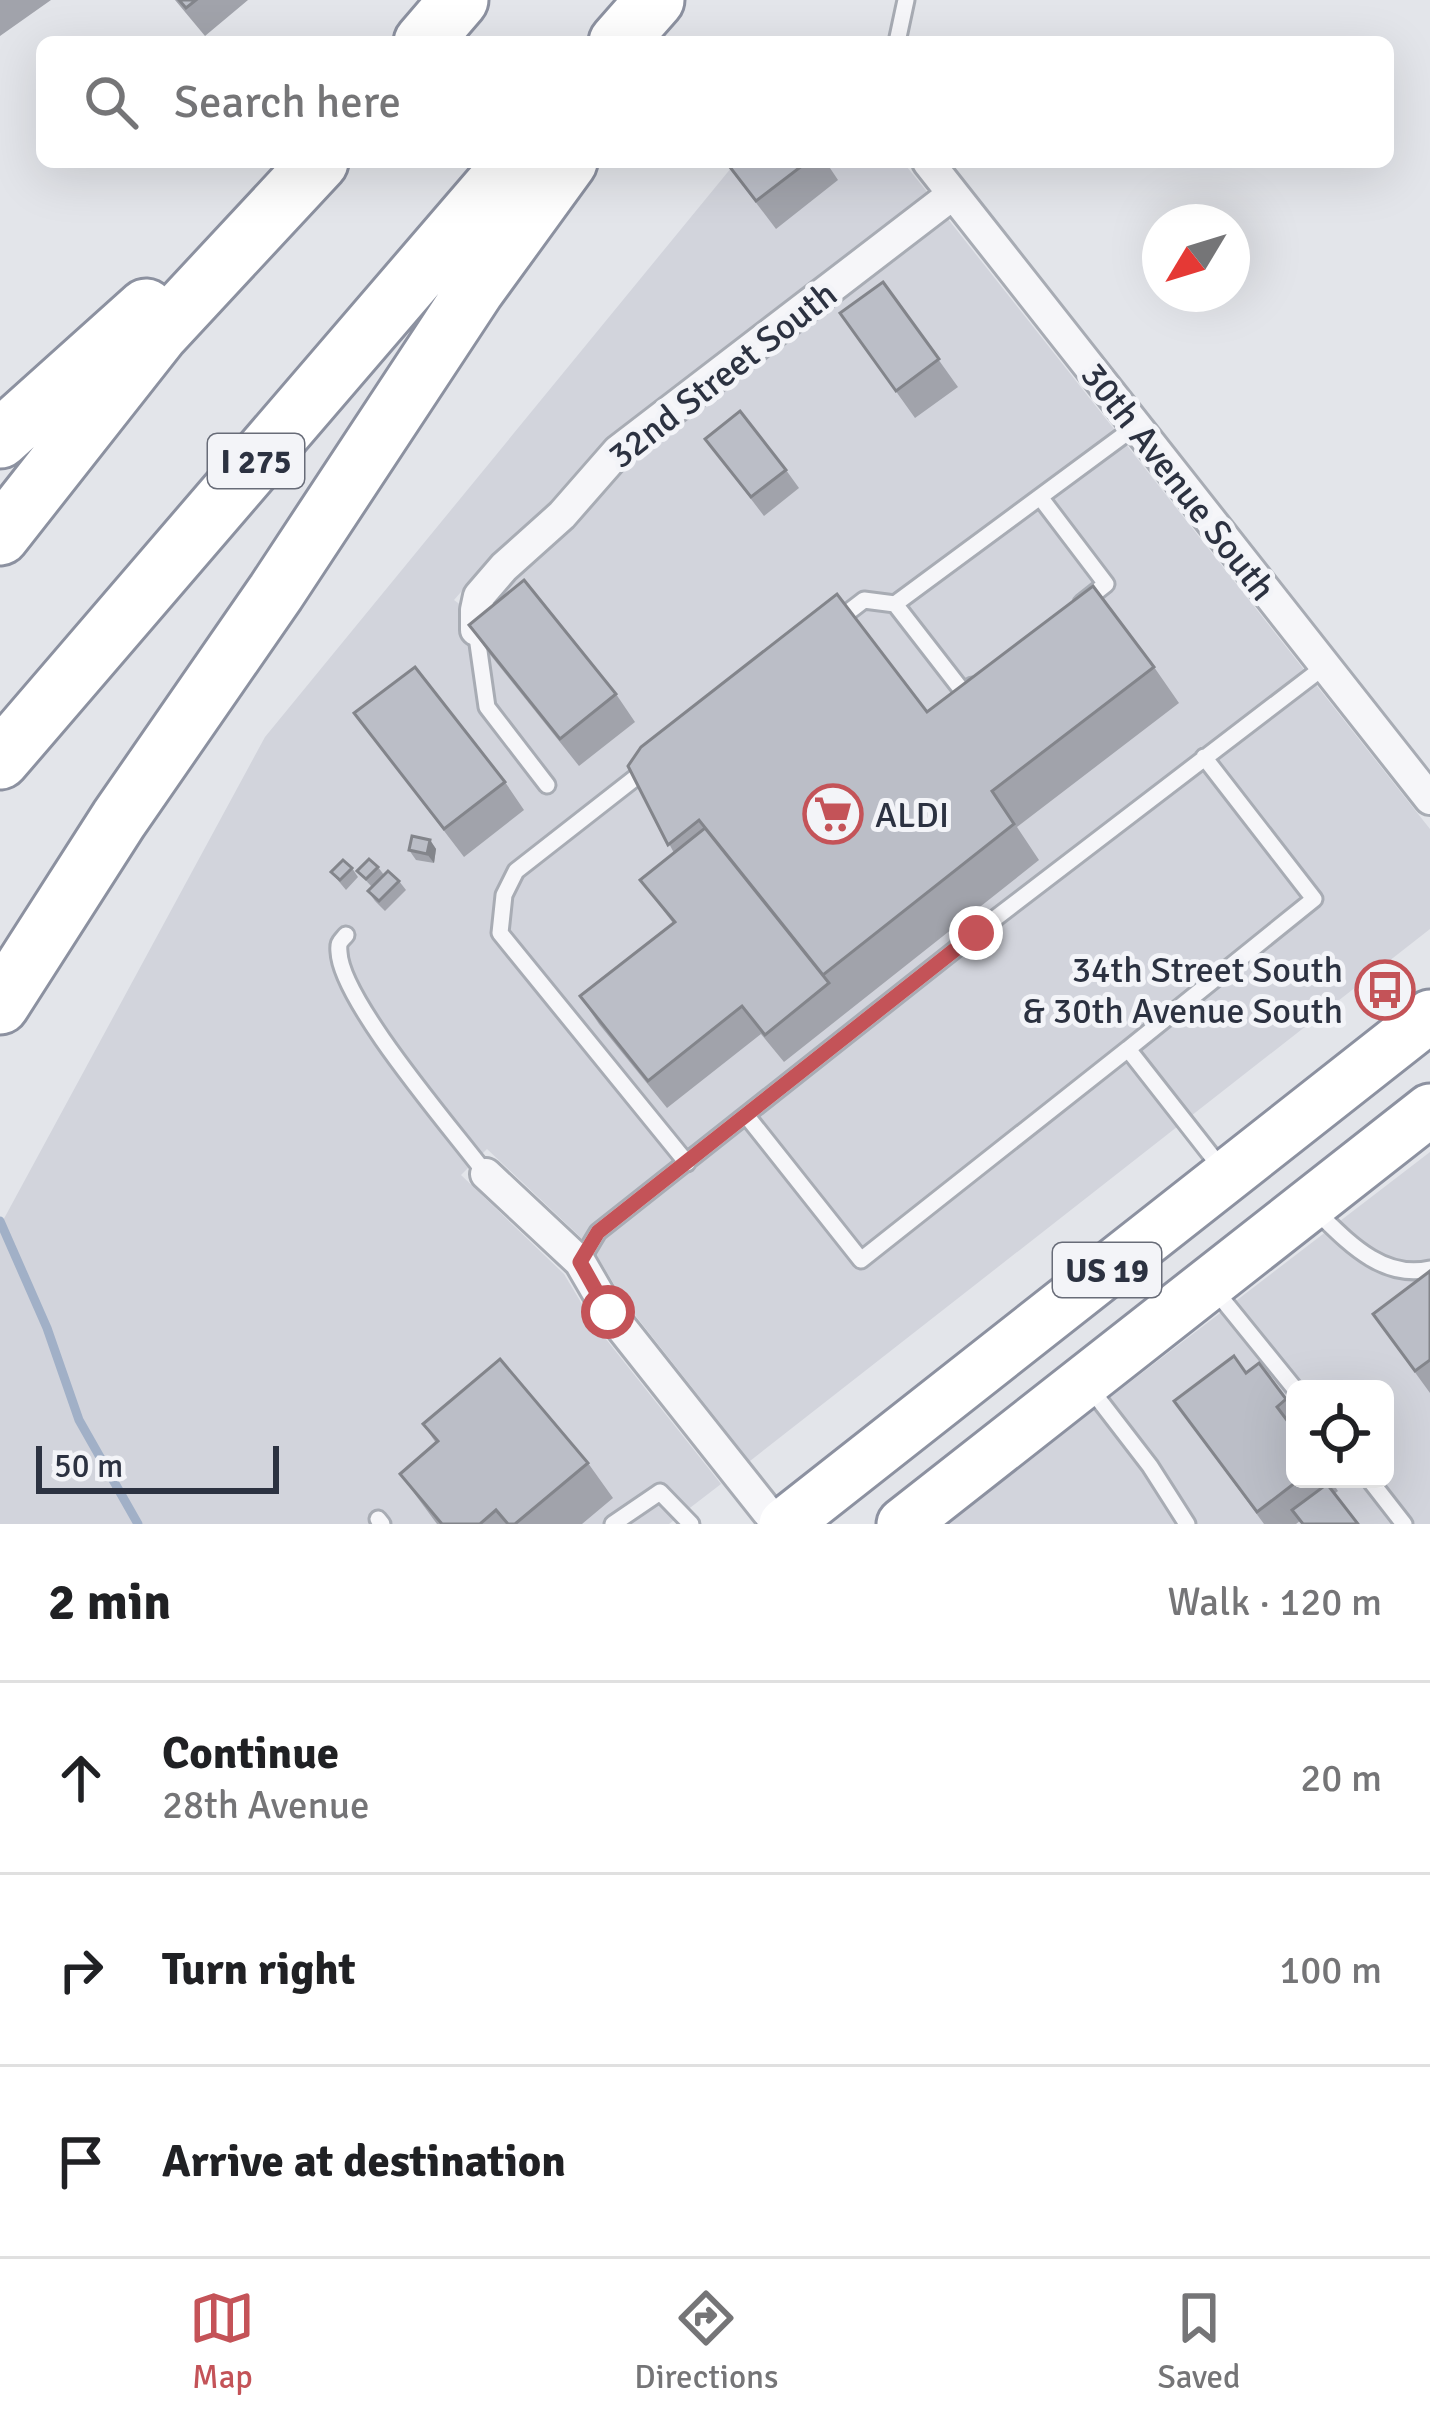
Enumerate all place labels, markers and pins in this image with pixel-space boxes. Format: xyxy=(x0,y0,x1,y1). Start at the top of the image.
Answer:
supermarket icon: ALDI xyxy=(802,783,864,845)
place label: ALDI xyxy=(875,793,949,838)
place label: 34th Street South & 30th Avenue South xyxy=(1023,948,1343,1034)
bus stop icon: 34th Street South & 30th Avenue South xyxy=(1354,959,1416,1021)

